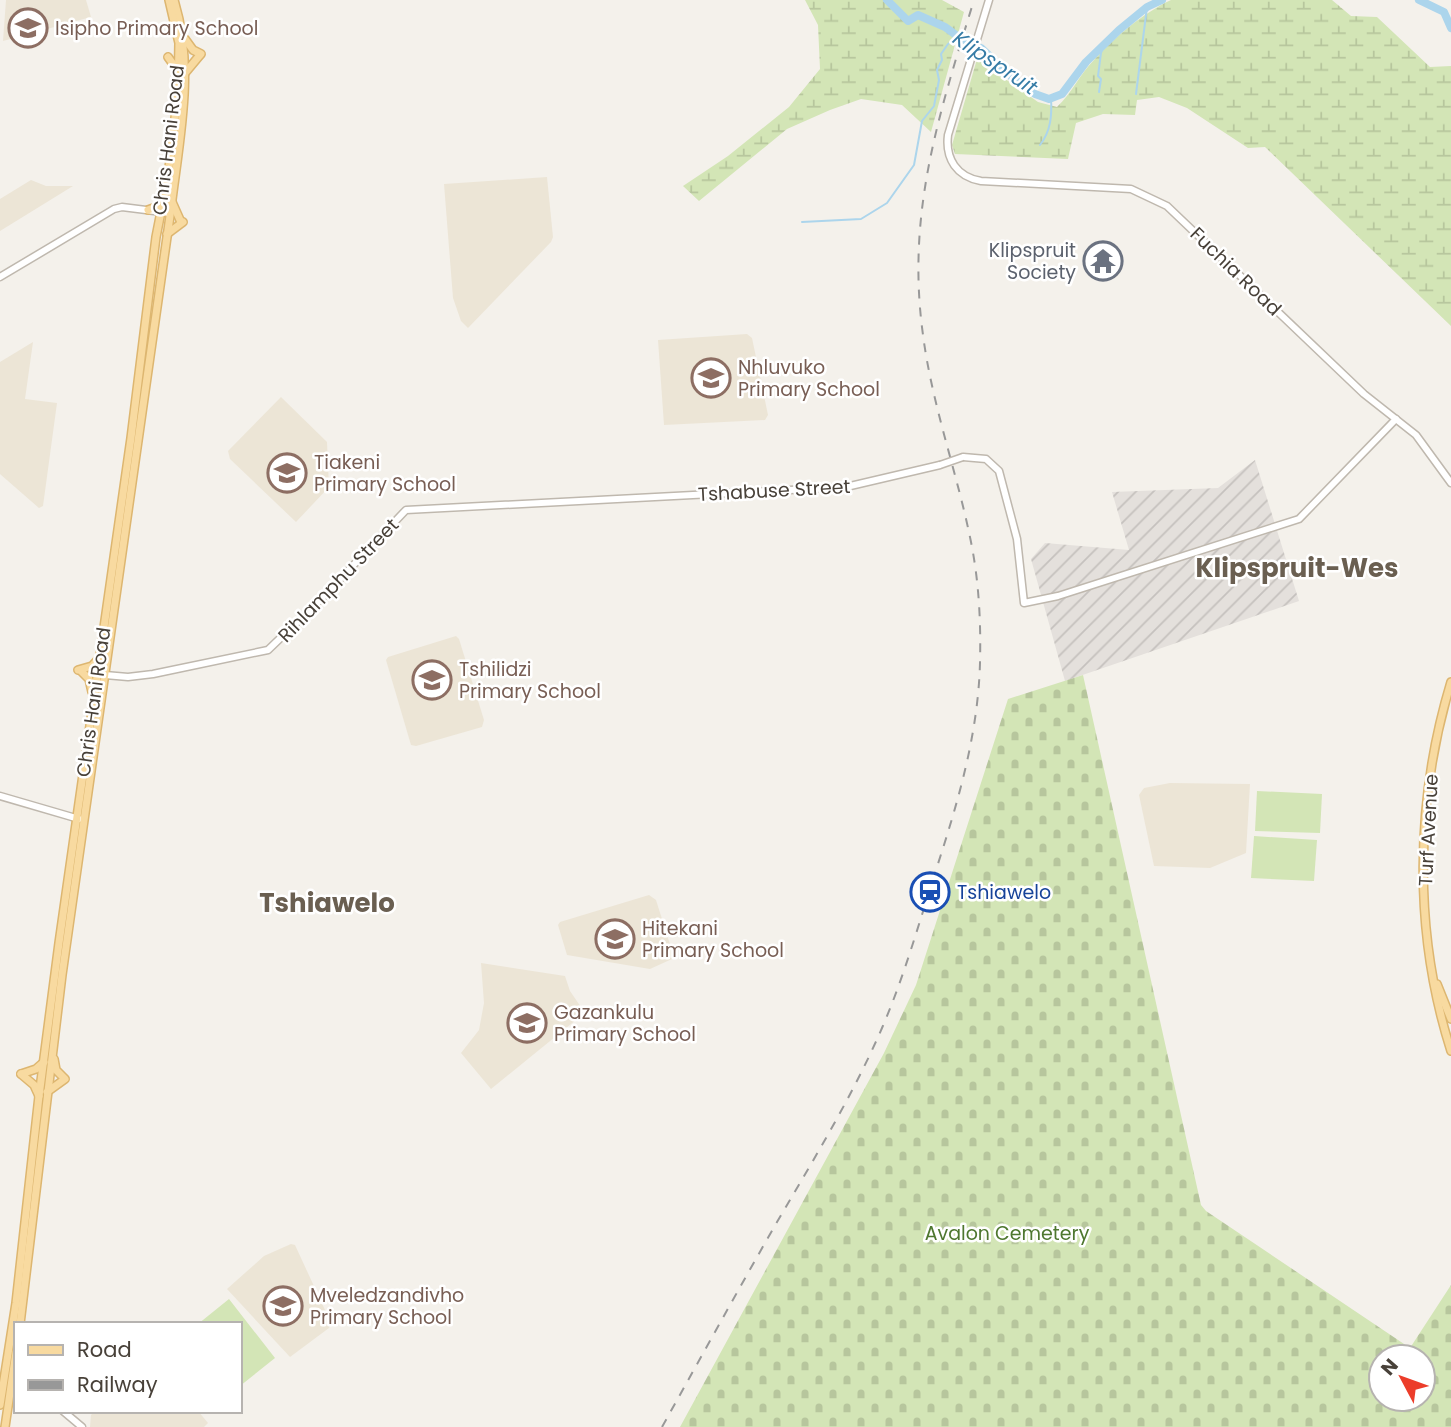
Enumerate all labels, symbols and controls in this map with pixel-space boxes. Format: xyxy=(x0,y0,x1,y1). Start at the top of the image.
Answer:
school or university icon: Isipho Primary School xyxy=(7,7,49,49)
place label: Isipho Primary School xyxy=(55,15,258,42)
water label: Klipspruit xyxy=(947,24,1044,102)
street label: Chris Hani Road xyxy=(146,64,191,217)
street label: Fuchia Road xyxy=(1184,221,1287,322)
place label: Klipspruit Society xyxy=(989,237,1076,286)
temple icon: Klipspruit Society xyxy=(1082,240,1124,282)
place label: Nhluvuko Primary School xyxy=(738,354,880,403)
school or university icon: Nhluvuko Primary School xyxy=(690,357,732,399)
place label: Tiakeni Primary School xyxy=(314,449,456,498)
school or university icon: Tiakeni Primary School xyxy=(266,452,308,494)
street label: Tshabuse Street xyxy=(697,473,851,508)
street label: Rihlamphu Street xyxy=(272,512,405,648)
district label: Klipspruit-Wes xyxy=(1195,550,1399,586)
street label: Chris Hani Road xyxy=(70,625,117,779)
place label: Tshilidzi Primary School xyxy=(459,656,601,705)
school or university icon: Tshilidzi Primary School xyxy=(411,659,453,701)
street label: Turf Avenue xyxy=(1412,773,1445,887)
station icon: Tshiawelo xyxy=(909,871,951,913)
place label: Tshiawelo xyxy=(957,879,1051,906)
district label: Tshiawelo xyxy=(259,885,395,921)
place label: Hitekani Primary School xyxy=(642,915,784,964)
school or university icon: Hitekani Primary School xyxy=(594,918,636,960)
place label: Gazankulu Primary School xyxy=(554,999,696,1048)
school or university icon: Gazankulu Primary School xyxy=(506,1002,548,1044)
park label: Avalon Cemetery xyxy=(925,1220,1090,1247)
place label: Mveledzandivho Primary School xyxy=(310,1282,464,1331)
school or university icon: Mveledzandivho Primary School xyxy=(262,1285,304,1327)
legend xyxy=(14,1322,242,1413)
text: Road xyxy=(77,1335,132,1364)
north arrow xyxy=(1367,1343,1437,1413)
text: N xyxy=(1375,1353,1404,1381)
text: Railway xyxy=(77,1370,158,1399)

